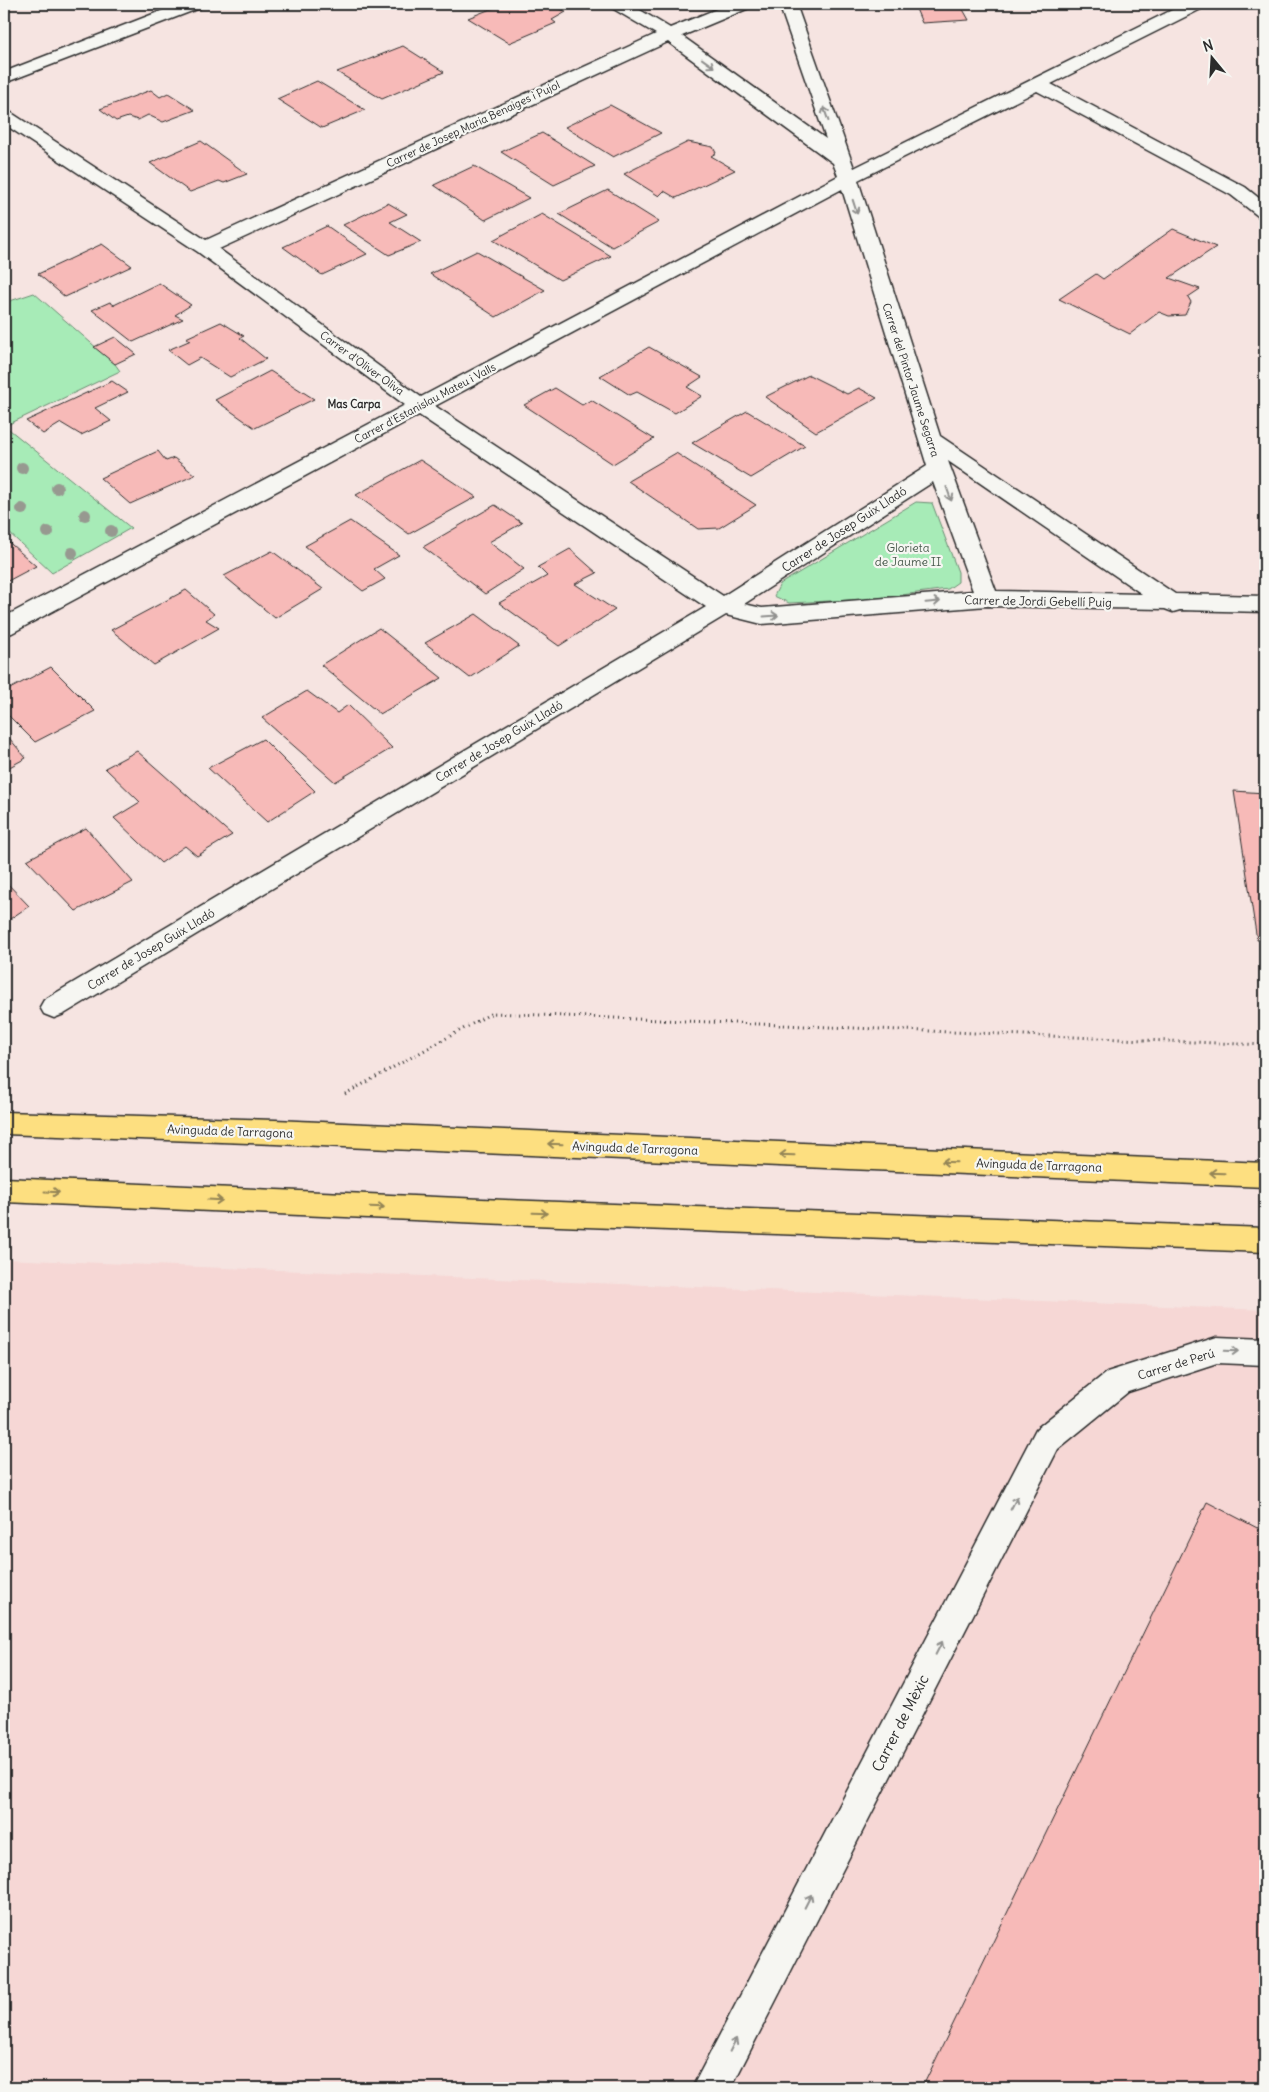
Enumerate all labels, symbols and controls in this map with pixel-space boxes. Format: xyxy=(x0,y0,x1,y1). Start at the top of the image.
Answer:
north arrow xyxy=(1186,32,1236,82)
text: N xyxy=(1201,36,1215,56)
one-way arrow xyxy=(701,58,715,68)
street label: Carrer de Josep Maria Benaiges i Pujol xyxy=(384,78,562,170)
one-way arrow xyxy=(821,106,830,122)
one-way arrow xyxy=(851,198,861,214)
street label: Carrer del Pintor Jaume Segarra xyxy=(879,301,943,459)
street label: Carrer d'Oliver Oliva xyxy=(317,328,407,398)
street label: Carrer d'Estanislau Mateu i Valls xyxy=(352,360,498,446)
district label: Mas Carpa xyxy=(327,397,381,412)
street label: Carrer de Josep Guix Lladó xyxy=(779,483,910,575)
one-way arrow xyxy=(945,486,954,502)
park label: Glorieta de Jaume II xyxy=(875,540,941,569)
street label: Carrer de Jordi Gebellí Puig xyxy=(964,592,1112,610)
one-way arrow xyxy=(925,598,941,607)
one-way arrow xyxy=(763,611,779,620)
street label: Carrer de Josep Guix Lladó xyxy=(433,697,566,785)
street label: Carrer de Josep Guix Lladó xyxy=(85,905,218,993)
street label: Avinguda de Tarragona xyxy=(167,1121,293,1141)
street label: Avinguda de Tarragona xyxy=(572,1138,698,1158)
one-way arrow xyxy=(547,1140,563,1149)
one-way arrow xyxy=(779,1150,795,1159)
street label: Avinguda de Tarragona xyxy=(976,1155,1102,1175)
one-way arrow xyxy=(942,1157,958,1166)
one-way arrow xyxy=(1209,1168,1225,1178)
one-way arrow xyxy=(44,1188,60,1197)
one-way arrow xyxy=(207,1195,223,1204)
one-way arrow xyxy=(369,1202,385,1211)
one-way arrow xyxy=(531,1208,547,1218)
street label: Carrer de Perú xyxy=(1136,1345,1216,1383)
one-way arrow xyxy=(1223,1346,1239,1355)
one-way arrow xyxy=(1009,1496,1019,1511)
one-way arrow xyxy=(934,1640,944,1655)
street label: Carrer de Mèxic xyxy=(867,1671,933,1775)
one-way arrow xyxy=(803,1893,813,1908)
one-way arrow xyxy=(729,2038,738,2053)

